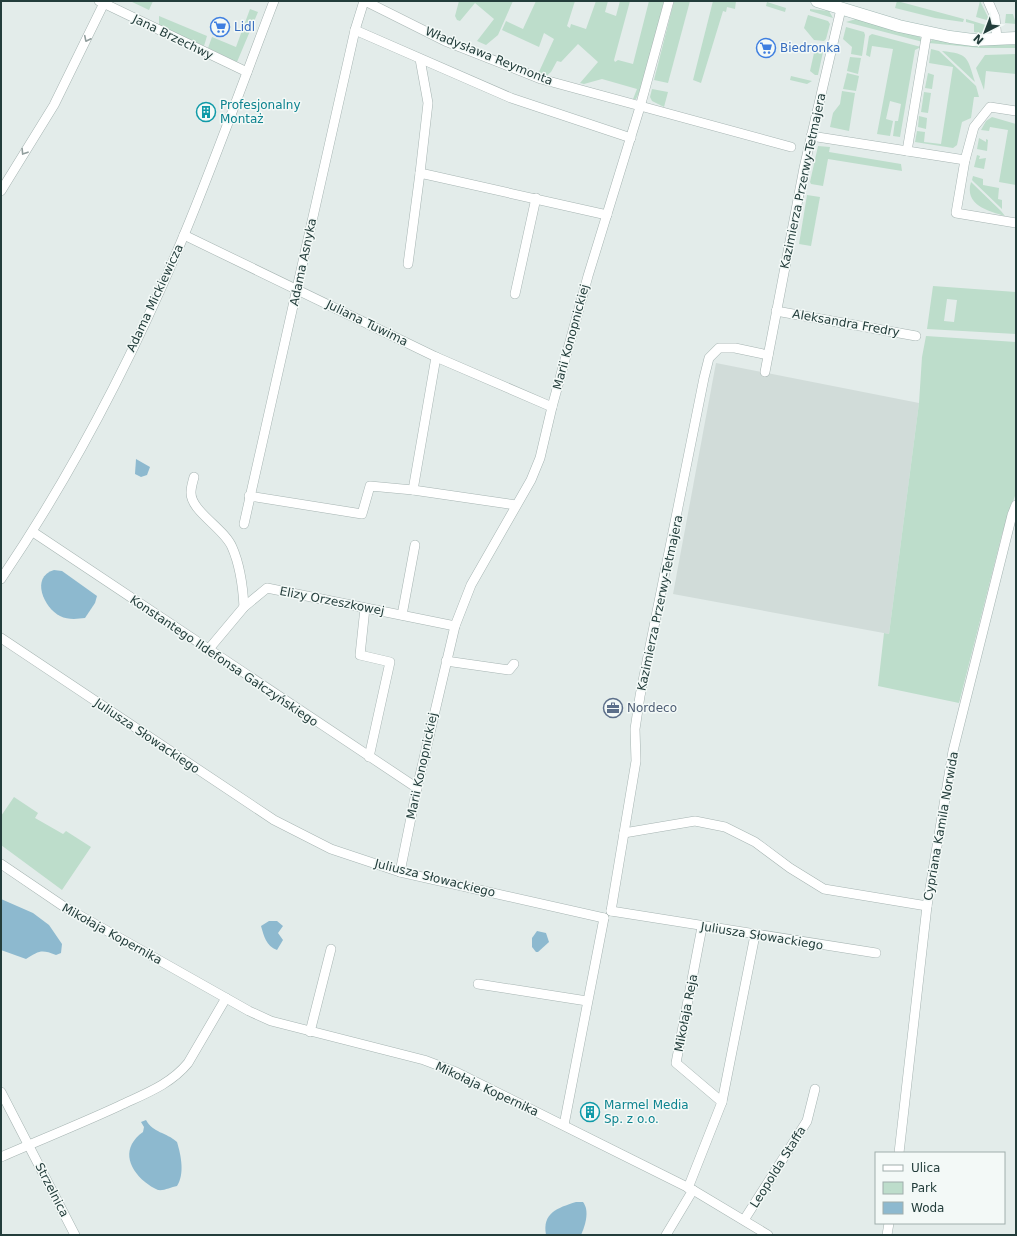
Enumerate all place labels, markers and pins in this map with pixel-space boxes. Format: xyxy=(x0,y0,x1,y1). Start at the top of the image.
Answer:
supermarket icon: Lidl xyxy=(209,16,231,38)
place label: Lidl xyxy=(234,20,255,34)
supermarket icon: Biedronka xyxy=(755,37,777,59)
place label: Biedronka xyxy=(780,41,840,55)
place label: Profesjonalny Montaż xyxy=(220,98,301,126)
building icon: Profesjonalny Montaż xyxy=(195,101,217,123)
office icon: Nordeco xyxy=(602,697,624,719)
place label: Nordeco xyxy=(627,701,677,715)
place label: Marmel Media Sp. z o.o. xyxy=(604,1098,689,1126)
building icon: Marmel Media Sp. z o.o. xyxy=(579,1101,601,1123)

